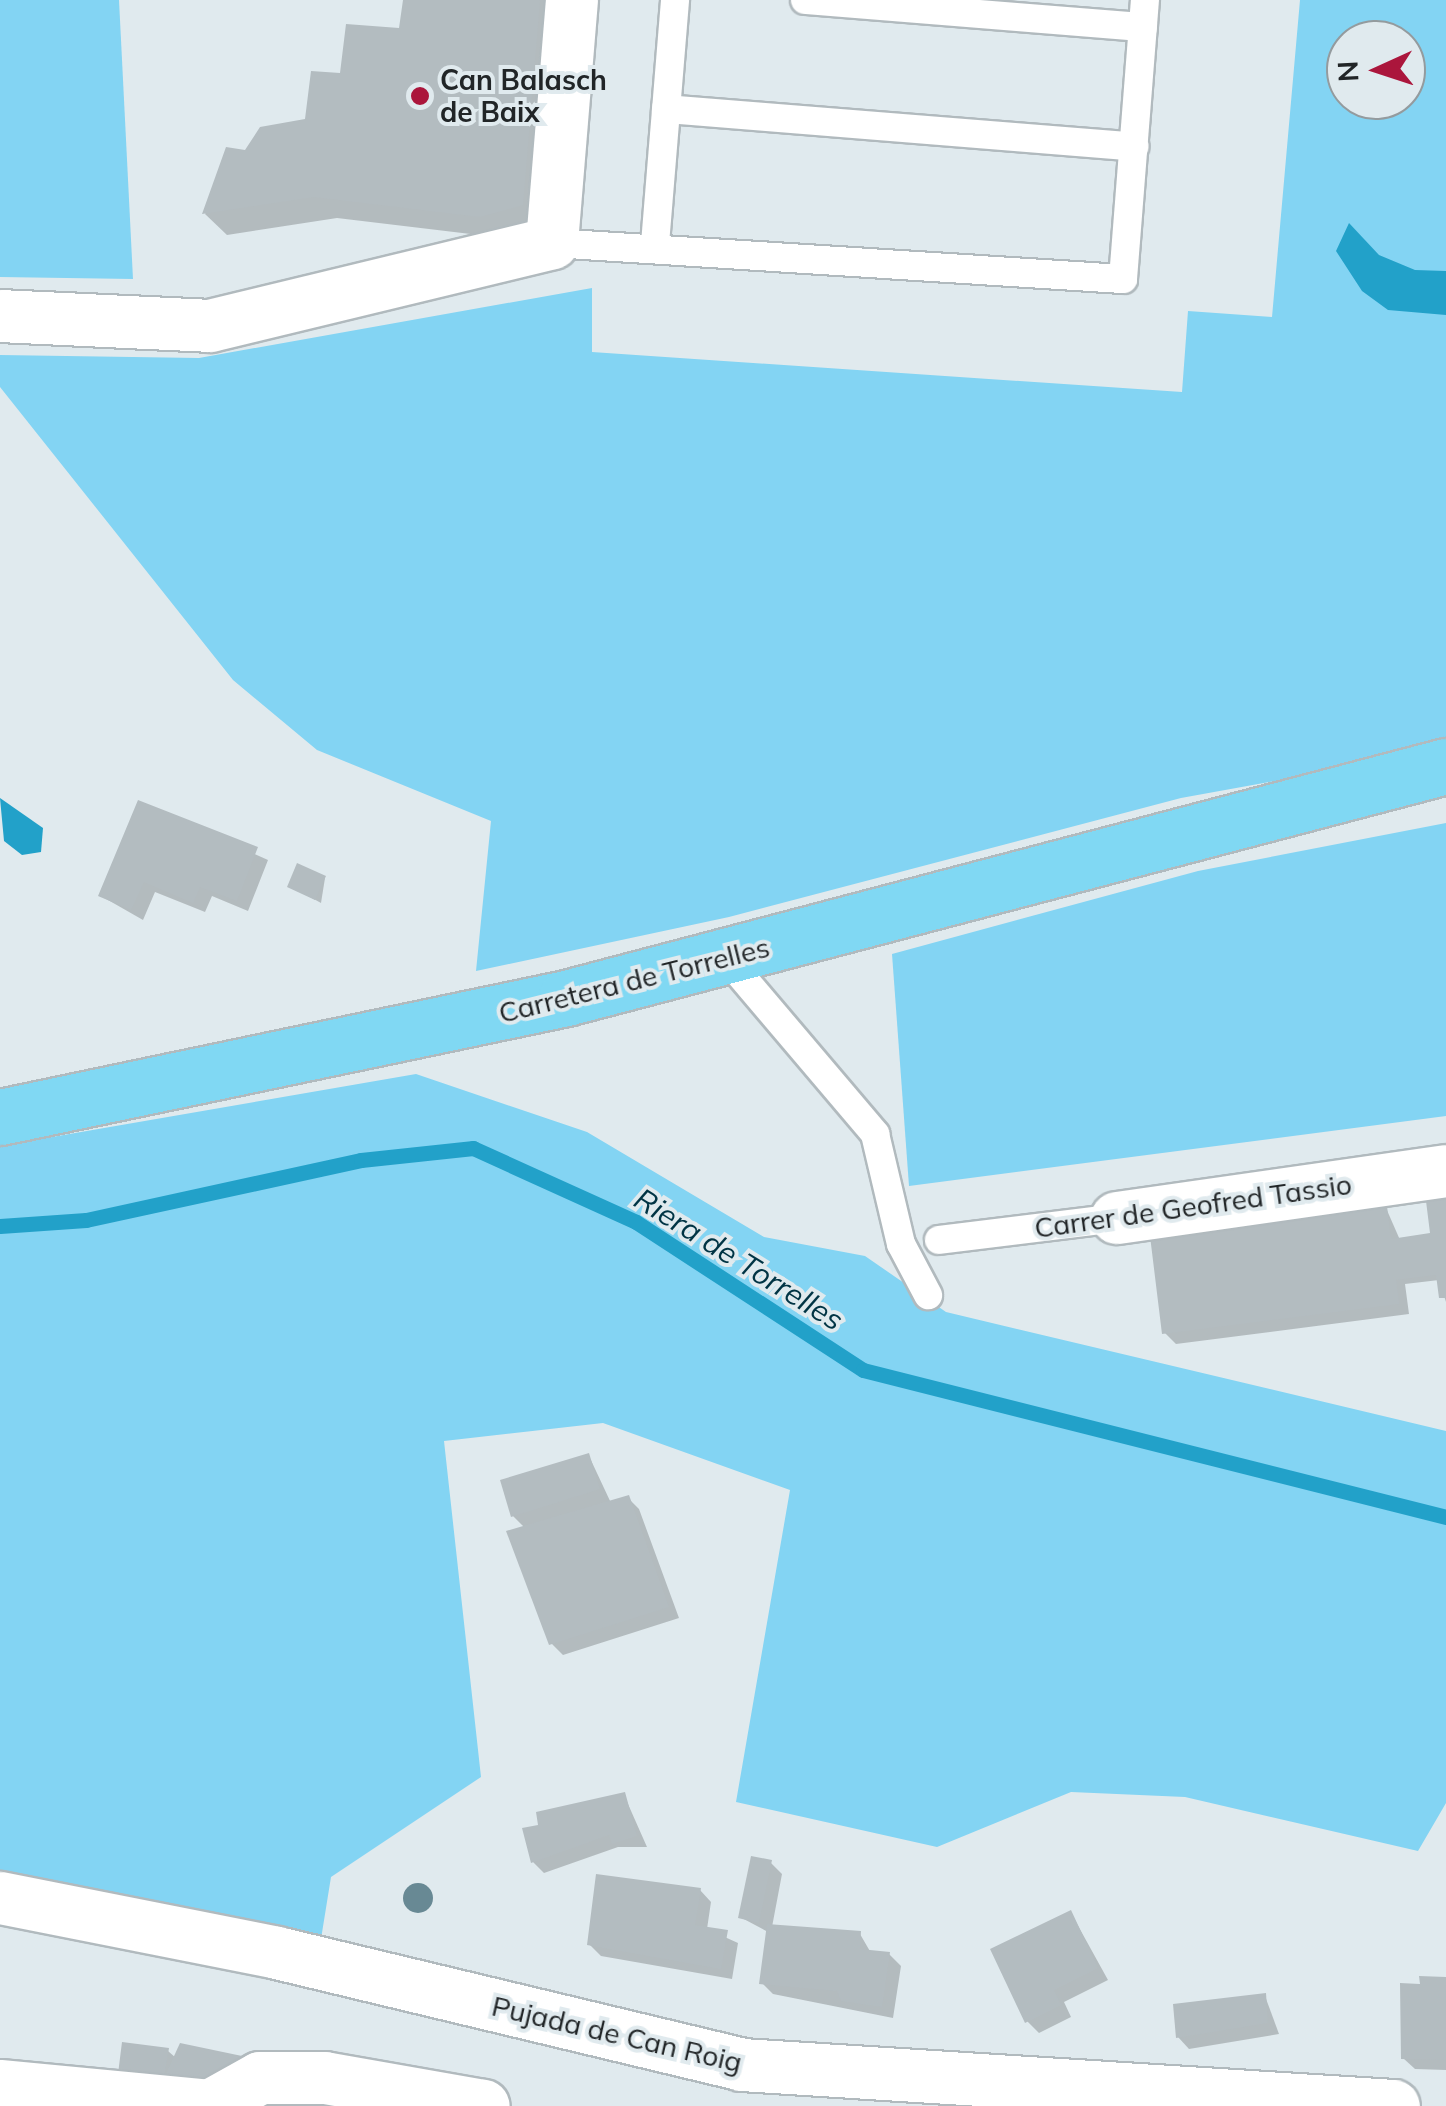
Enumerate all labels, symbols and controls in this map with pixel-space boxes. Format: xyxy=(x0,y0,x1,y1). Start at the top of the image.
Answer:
north arrow xyxy=(1326,20,1426,120)
text: N xyxy=(1330,60,1366,83)
place label: Can Balasch de Baix xyxy=(440,63,607,129)
marker: Can Balasch de Baix xyxy=(409,85,431,107)
street label: Carretera de Torrelles xyxy=(495,930,773,1030)
street label: Carrer de Geofred Tassio xyxy=(1032,1167,1354,1245)
water label: Riera de Torrelles xyxy=(628,1180,850,1338)
street label: Pujada de Can Roig xyxy=(489,1989,745,2079)

